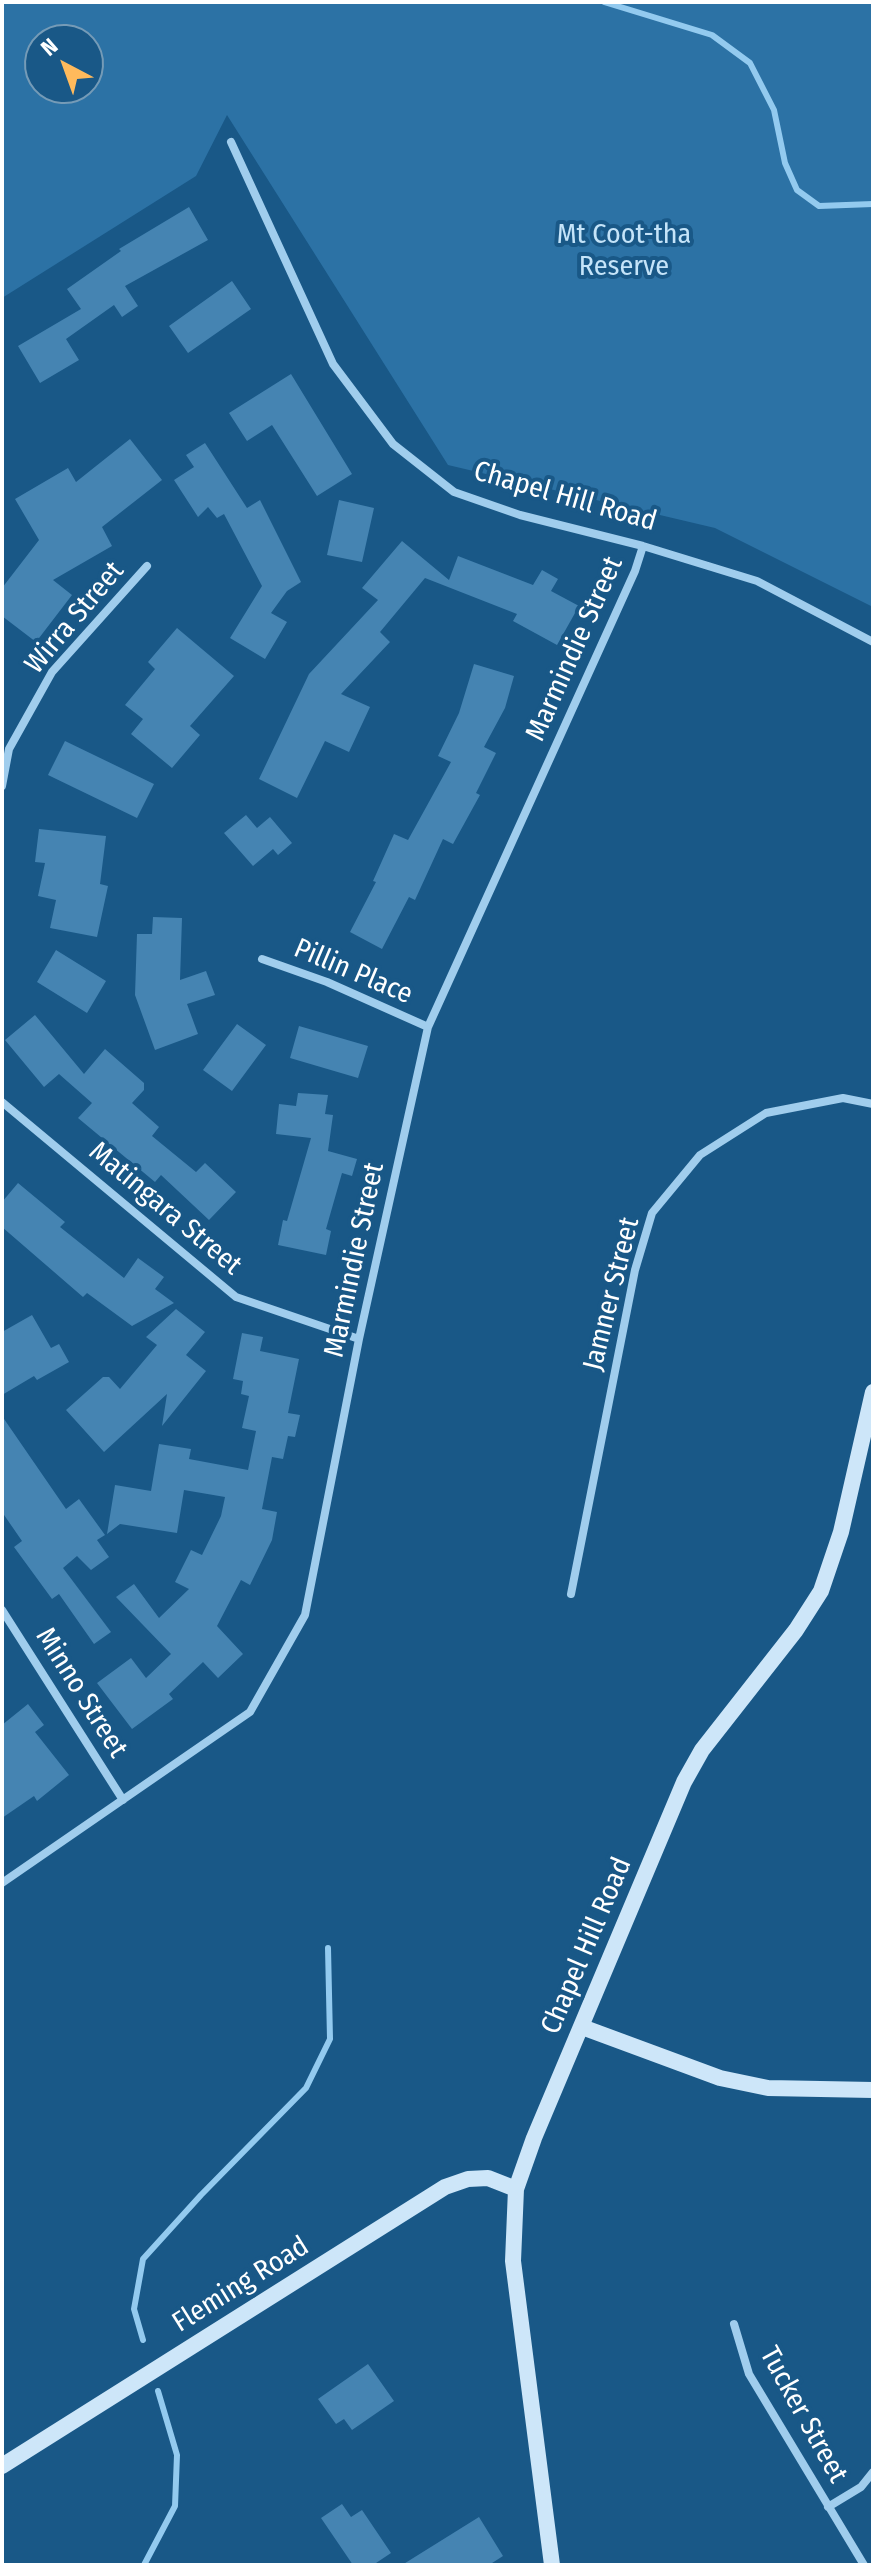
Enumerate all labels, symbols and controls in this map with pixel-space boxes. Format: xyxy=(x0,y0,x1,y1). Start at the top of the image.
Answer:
north arrow xyxy=(24,24,104,104)
text: N xyxy=(35,33,63,62)
park label: Mt Coot-tha Reserve xyxy=(557,218,691,284)
street label: Chapel Hill Road xyxy=(470,455,660,539)
street label: Marmindie Street xyxy=(519,552,631,746)
street label: Wirra Street xyxy=(18,555,132,681)
street label: Pillin Place xyxy=(289,932,417,1012)
street label: Matingara Street xyxy=(82,1135,248,1283)
street label: Marmindie Street xyxy=(318,1160,392,1360)
street label: Jamner Street xyxy=(577,1214,647,1374)
street label: Minno Street xyxy=(28,1622,134,1764)
street label: Chapel Hill Road xyxy=(535,1853,639,2039)
street label: Fleming Road xyxy=(167,2230,315,2340)
street label: Tucker Street xyxy=(752,2341,854,2489)

